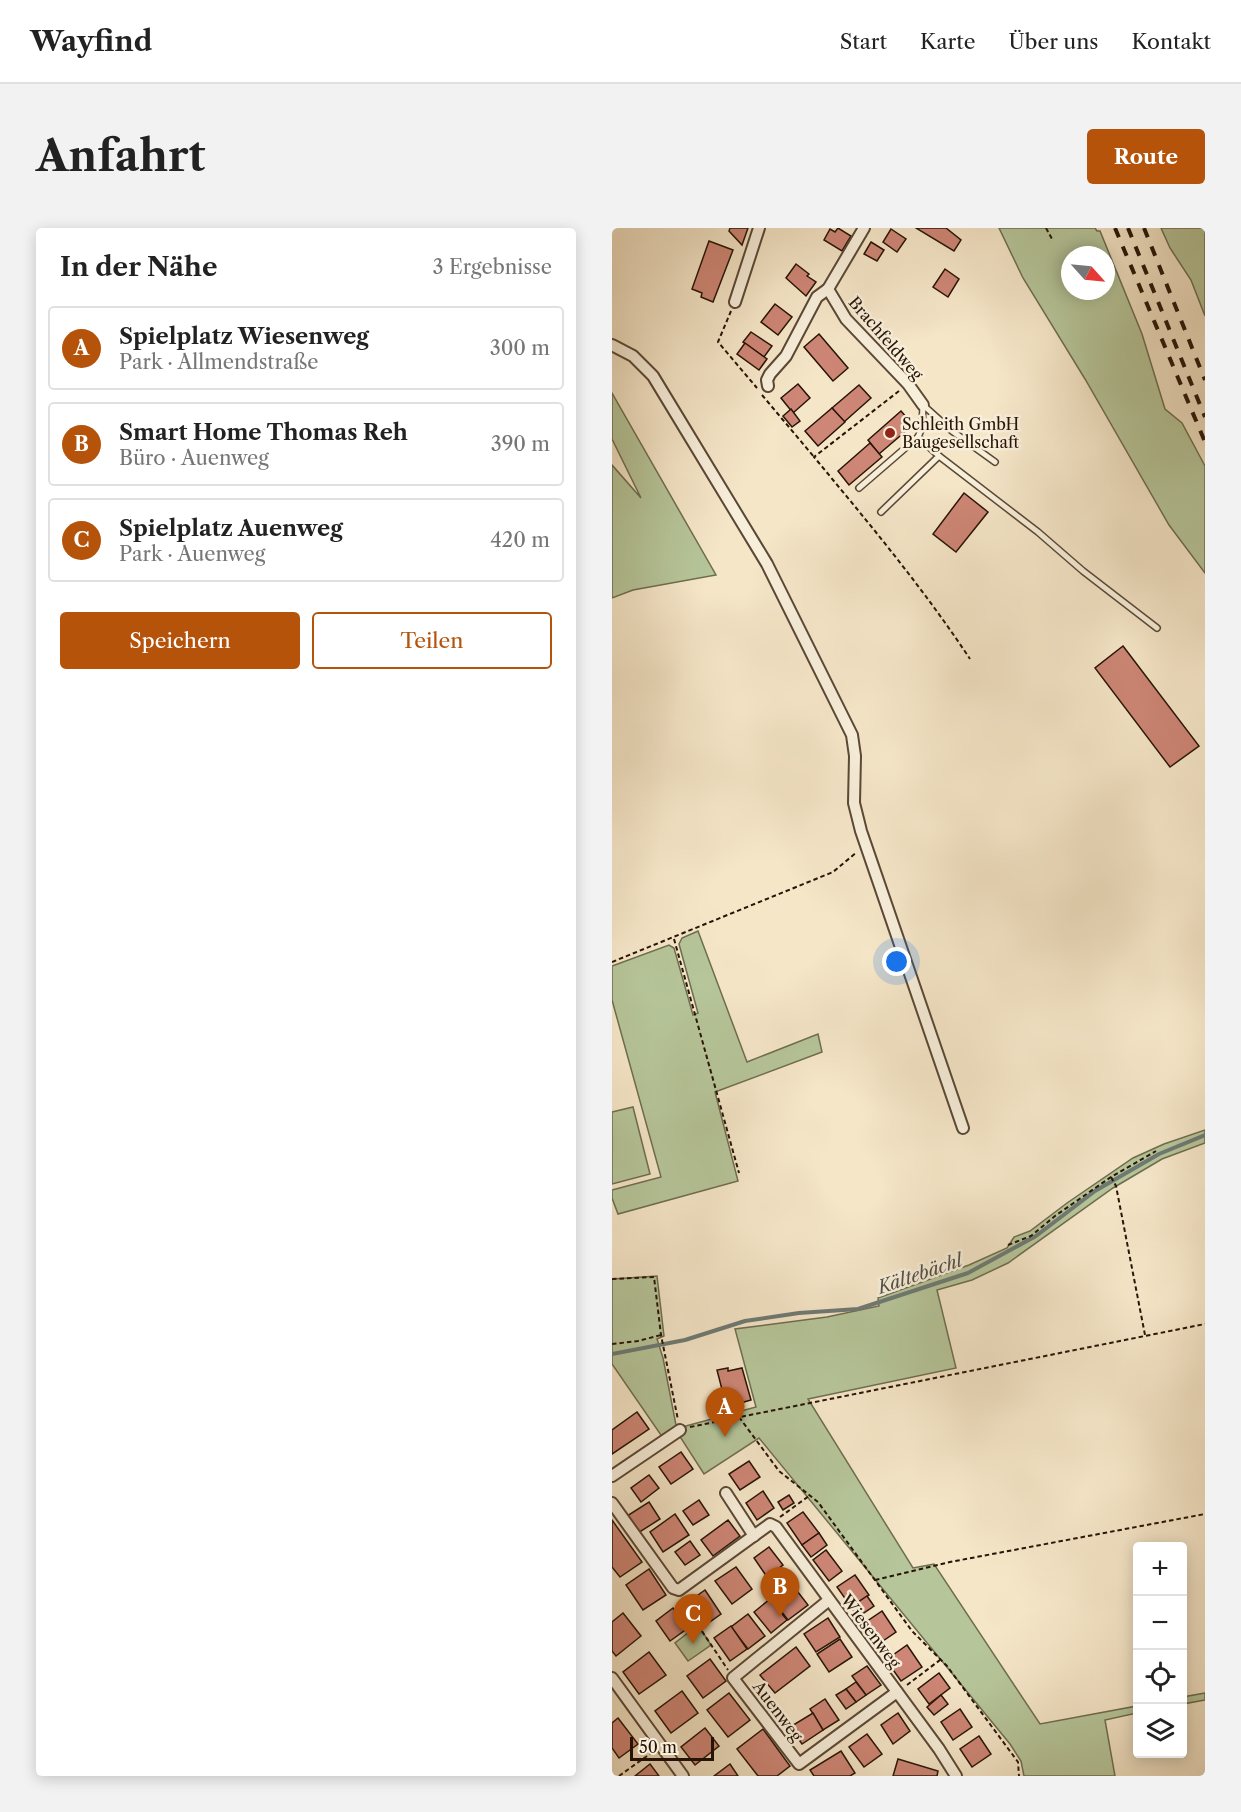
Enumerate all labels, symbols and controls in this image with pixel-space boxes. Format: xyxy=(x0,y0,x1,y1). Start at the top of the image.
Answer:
text: Wayfind xyxy=(30,24,152,58)
text: Start xyxy=(840,29,887,54)
text: Karte xyxy=(920,29,976,54)
text: Über uns xyxy=(1009,29,1098,54)
text: Kontakt xyxy=(1131,29,1211,54)
button: Route xyxy=(1087,129,1205,184)
text: Anfahrt xyxy=(36,130,205,182)
north arrow xyxy=(1061,246,1115,300)
text: In der Nähe xyxy=(60,251,217,283)
text: 3 Ergebnisse xyxy=(433,255,552,279)
street label: Brachfeldweg xyxy=(844,292,928,384)
text: Spielplatz Wiesenweg xyxy=(119,323,369,350)
text: A xyxy=(74,336,89,360)
text: 300 m xyxy=(490,336,550,360)
text: Park · Allmendstraße xyxy=(119,350,318,374)
place label: Schleith GmbH Baugesellschaft xyxy=(902,414,1019,452)
text: Smart Home Thomas Reh xyxy=(119,419,408,446)
marker: Schleith GmbH Baugesellschaft xyxy=(883,426,897,440)
text: B xyxy=(74,432,89,456)
text: 390 m xyxy=(491,432,550,456)
text: Büro · Auenweg xyxy=(119,446,269,470)
text: Spielplatz Auenweg xyxy=(119,515,343,542)
text: C xyxy=(73,528,90,552)
text: 420 m xyxy=(490,528,550,552)
text: Park · Auenweg xyxy=(119,542,265,566)
button: Speichern xyxy=(60,612,300,669)
button: Teilen xyxy=(312,612,552,669)
your location xyxy=(882,947,911,976)
water label: Kältebächl xyxy=(873,1248,967,1299)
pin: A xyxy=(706,1388,744,1437)
map controls xyxy=(1133,1542,1187,1758)
button: + xyxy=(1133,1542,1187,1596)
pin: B xyxy=(760,1568,800,1617)
street label: Wiesenweg xyxy=(836,1589,906,1672)
pin: C xyxy=(674,1594,712,1644)
button: − xyxy=(1133,1596,1187,1650)
button: locate xyxy=(1133,1650,1187,1704)
street label: Auenweg xyxy=(748,1676,807,1746)
button: layers xyxy=(1133,1704,1187,1758)
scale bar xyxy=(630,1734,714,1762)
text: 50 m xyxy=(639,1737,677,1757)

